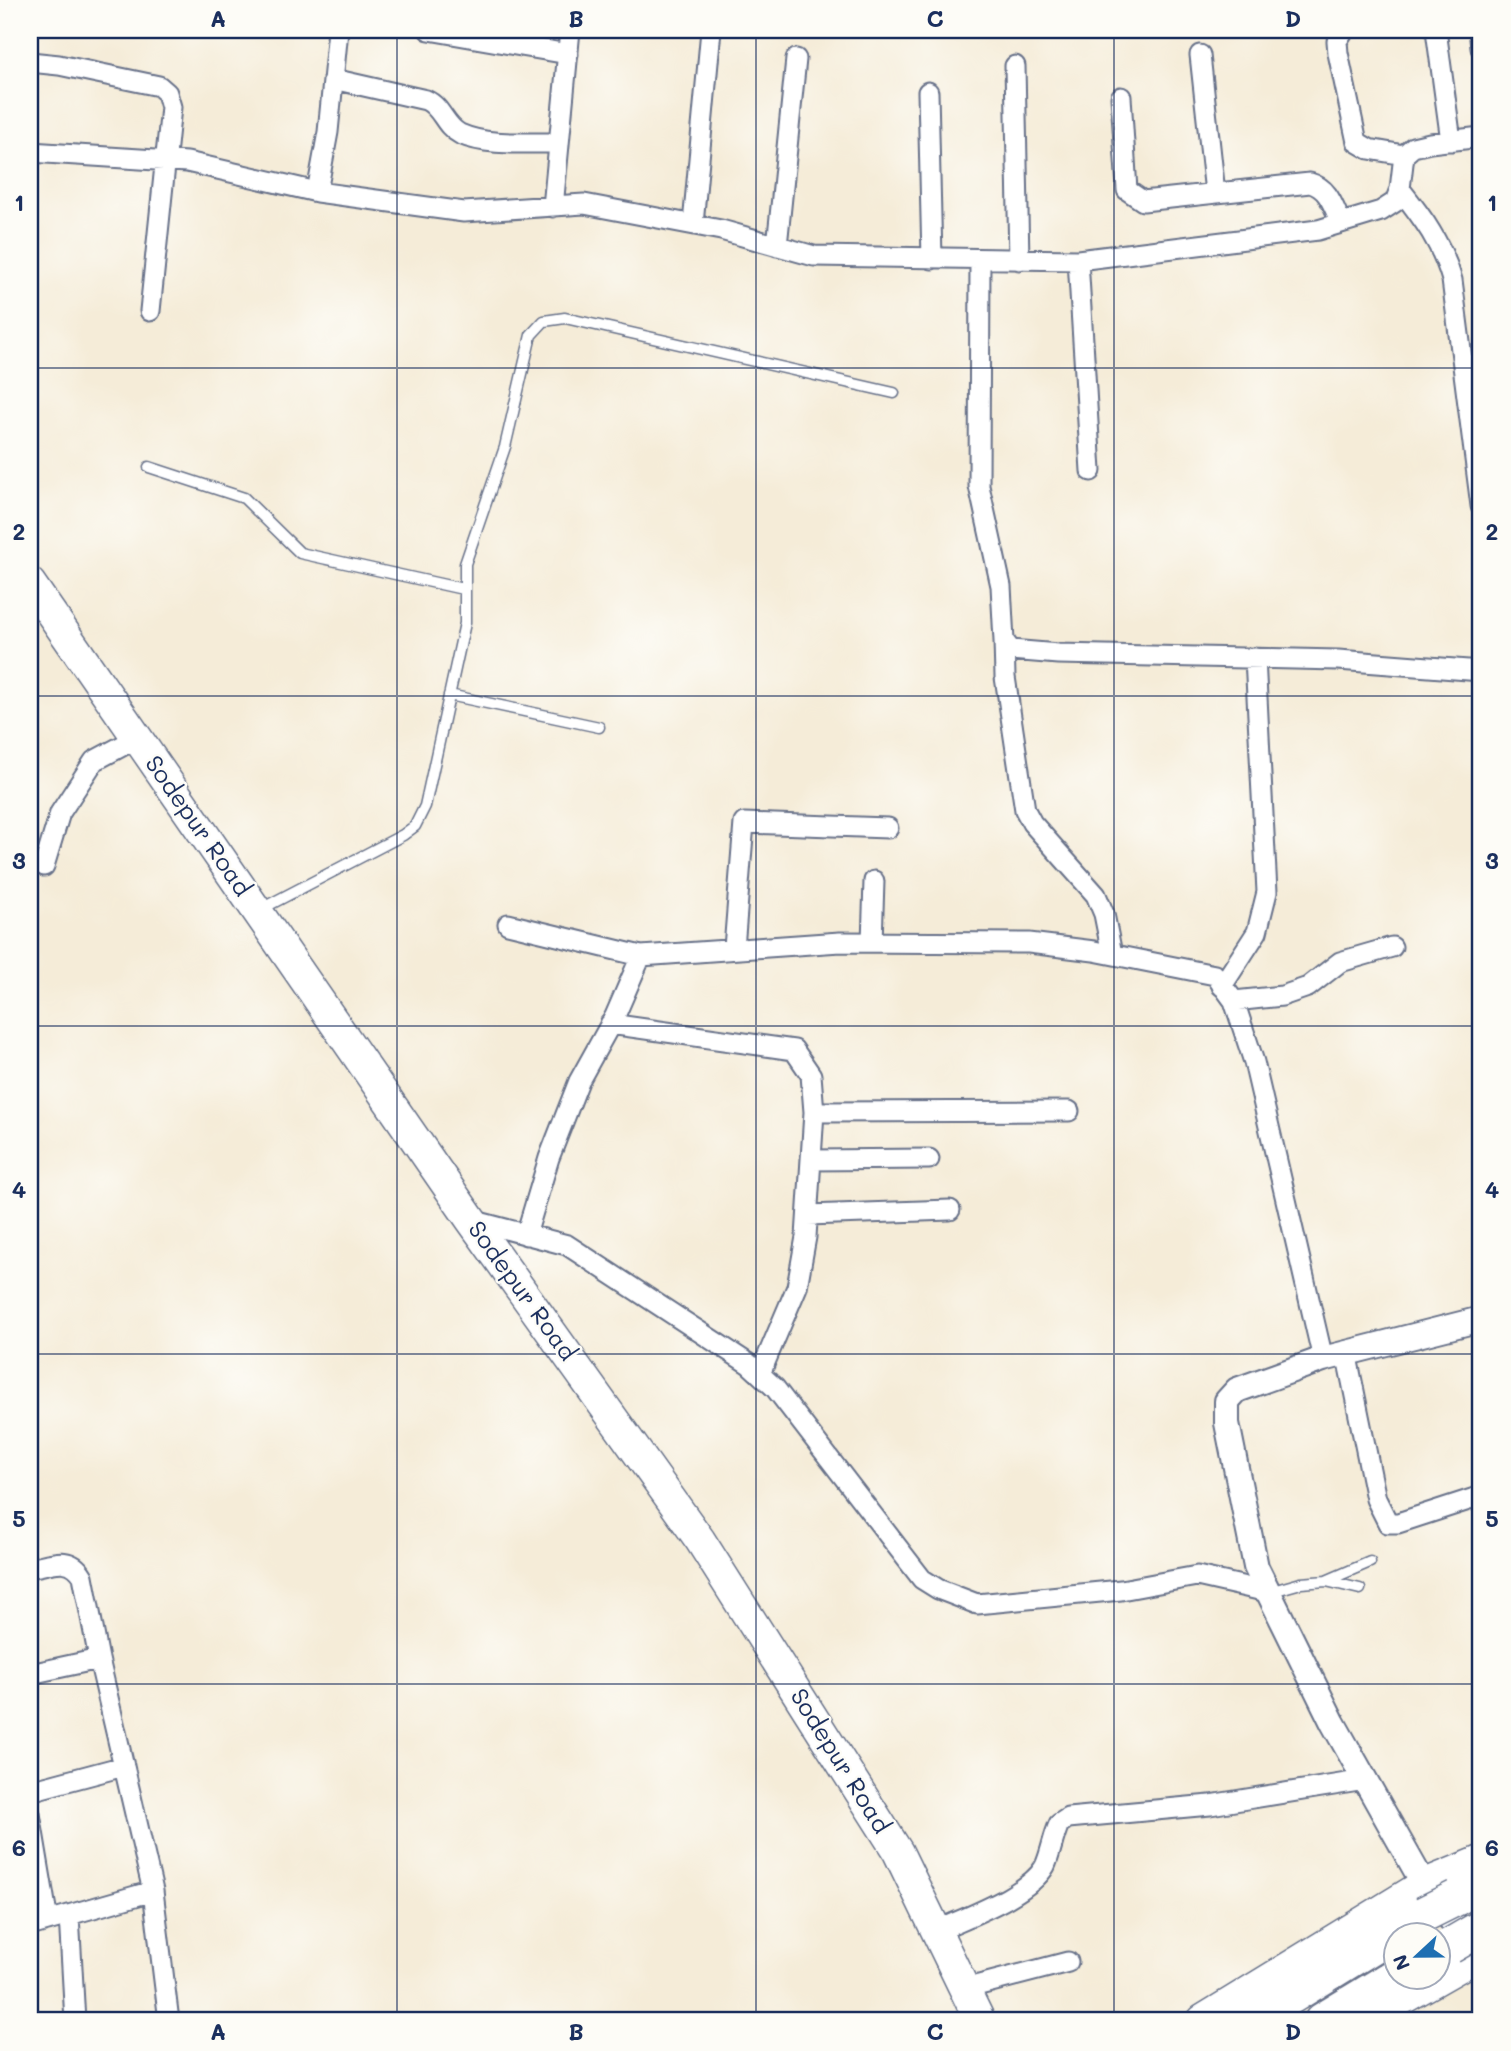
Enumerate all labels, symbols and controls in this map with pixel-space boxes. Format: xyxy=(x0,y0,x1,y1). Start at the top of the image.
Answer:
text: A xyxy=(210,3,226,33)
text: B xyxy=(568,3,584,33)
text: C xyxy=(926,3,944,33)
text: D xyxy=(1285,3,1301,33)
text: 1 xyxy=(14,187,24,217)
text: 1 xyxy=(1487,187,1497,217)
text: 2 xyxy=(13,516,25,546)
text: 2 xyxy=(1486,516,1498,546)
street label: Sodepur Road xyxy=(139,749,259,902)
text: 3 xyxy=(12,845,26,875)
text: 3 xyxy=(1485,845,1499,875)
text: 4 xyxy=(12,1174,26,1204)
text: 4 xyxy=(1485,1174,1499,1204)
street label: Sodepur Road xyxy=(462,1214,584,1366)
text: 5 xyxy=(12,1503,26,1533)
text: 5 xyxy=(1485,1503,1499,1533)
street label: Sodepur Road xyxy=(784,1682,898,1838)
text: 6 xyxy=(12,1832,26,1862)
text: 6 xyxy=(1485,1832,1499,1862)
north arrow xyxy=(1382,1922,1452,1992)
text: N xyxy=(1386,1951,1415,1974)
text: A xyxy=(210,2016,226,2046)
text: B xyxy=(568,2016,584,2046)
text: C xyxy=(926,2016,944,2046)
text: D xyxy=(1285,2016,1301,2046)

